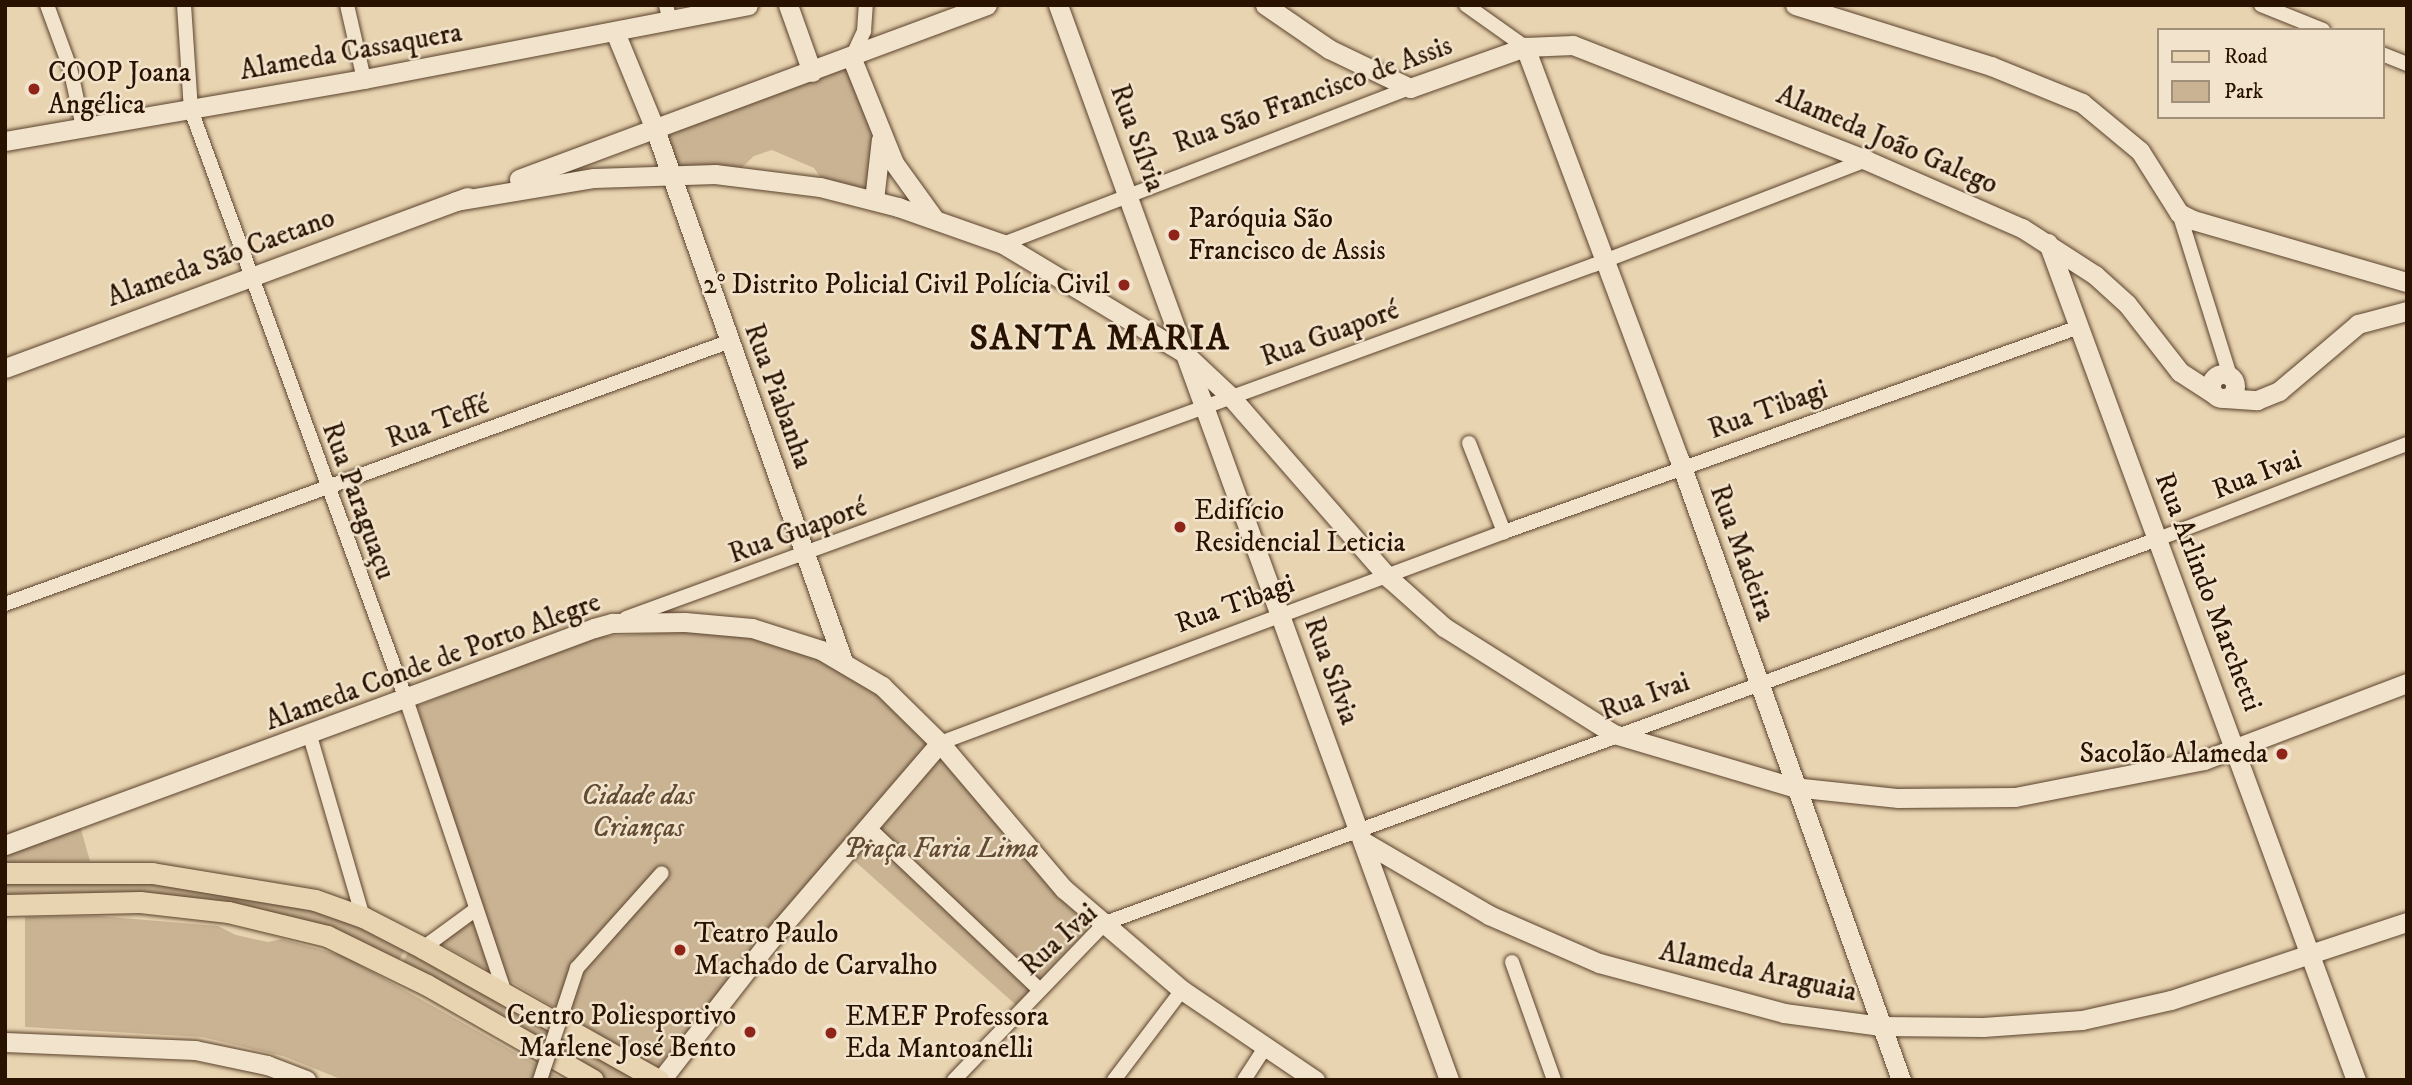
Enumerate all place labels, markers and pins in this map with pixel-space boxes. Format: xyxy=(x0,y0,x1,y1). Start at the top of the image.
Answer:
place label: COOP Joana Angélica xyxy=(48,56,191,122)
marker: COOP Joana Angélica xyxy=(26,81,42,97)
place label: Paróquia São Francisco de Assis xyxy=(1188,202,1386,268)
marker: Paróquia São Francisco de Assis xyxy=(1166,227,1182,243)
place label: 2° Distrito Policial Civil Polícia Civil xyxy=(703,268,1110,302)
marker: 2° Distrito Policial Civil Polícia Civil xyxy=(1116,277,1132,293)
place label: Edifício Residencial Leticia xyxy=(1194,494,1405,560)
marker: Edifício Residencial Leticia xyxy=(1172,519,1188,535)
place label: Sacolão Alameda xyxy=(2079,737,2268,771)
marker: Sacolão Alameda xyxy=(2274,746,2290,762)
place label: Teatro Paulo Machado de Carvalho xyxy=(694,917,937,983)
marker: Teatro Paulo Machado de Carvalho xyxy=(672,942,688,958)
place label: Centro Poliesportivo Marlene José Bento xyxy=(506,999,736,1065)
place label: EMEF Professora Eda Mantoanelli xyxy=(845,1000,1049,1066)
marker: Centro Poliesportivo Marlene José Bento xyxy=(742,1024,758,1040)
marker: EMEF Professora Eda Mantoanelli xyxy=(823,1025,839,1041)

